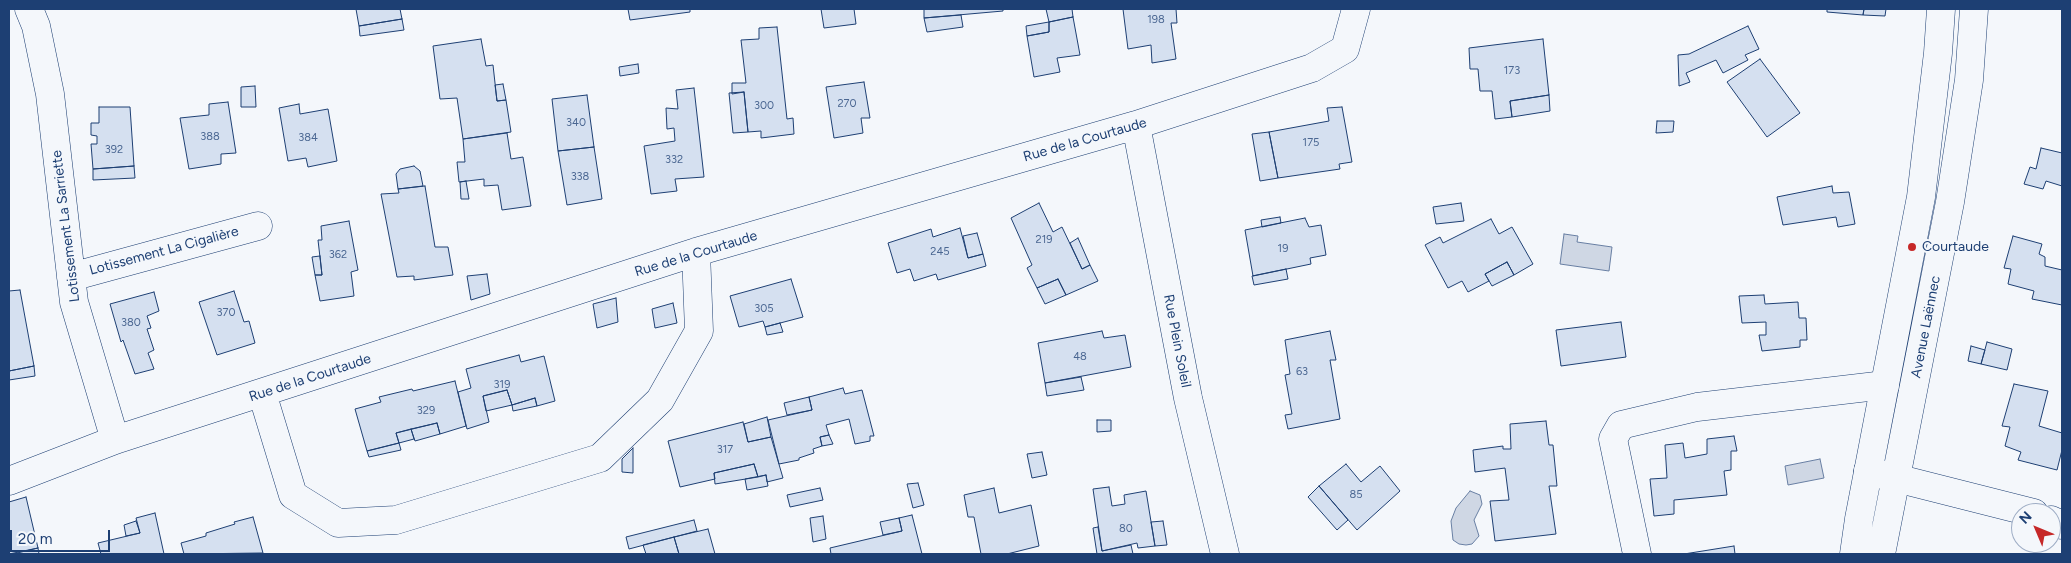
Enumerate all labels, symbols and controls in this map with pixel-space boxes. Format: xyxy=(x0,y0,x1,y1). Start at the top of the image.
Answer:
house number: 198 xyxy=(1147,13,1165,27)
house number: 173 xyxy=(1504,64,1520,78)
house number: 270 xyxy=(837,97,857,111)
house number: 300 xyxy=(754,99,774,113)
street label: Rue de la Courtaude xyxy=(1021,114,1149,166)
house number: 340 xyxy=(566,116,586,130)
house number: 388 xyxy=(200,130,220,144)
house number: 384 xyxy=(298,131,318,145)
house number: 175 xyxy=(1303,136,1319,150)
house number: 392 xyxy=(105,143,123,157)
street label: Lotissement La Sarriette xyxy=(48,149,84,303)
house number: 332 xyxy=(665,153,683,167)
house number: 338 xyxy=(571,170,589,184)
street label: Lotissement La Cigalière xyxy=(88,223,240,279)
street label: Rue de la Courtaude xyxy=(633,227,759,281)
house number: 219 xyxy=(1036,233,1052,247)
place label: Courtaude xyxy=(1922,239,1989,255)
marker: Courtaude xyxy=(1906,241,1918,253)
house number: 19 xyxy=(1278,242,1288,256)
house number: 245 xyxy=(930,245,950,259)
house number: 362 xyxy=(329,248,347,262)
street label: Avenue Laënnec xyxy=(1908,274,1944,380)
street label: Rue Plein Soleil xyxy=(1160,293,1194,389)
house number: 305 xyxy=(754,302,774,316)
house number: 370 xyxy=(217,306,235,320)
house number: 380 xyxy=(121,316,141,330)
street label: Rue de la Courtaude xyxy=(247,350,373,406)
house number: 48 xyxy=(1073,350,1087,364)
house number: 63 xyxy=(1296,365,1308,379)
house number: 319 xyxy=(494,378,510,392)
house number: 329 xyxy=(417,404,435,418)
house number: 317 xyxy=(717,443,733,457)
house number: 85 xyxy=(1349,488,1363,502)
north arrow xyxy=(2011,503,2061,553)
text: N xyxy=(2016,508,2036,528)
scale bar xyxy=(12,520,112,552)
house number: 80 xyxy=(1119,522,1133,536)
text: 20 m xyxy=(18,530,52,548)

